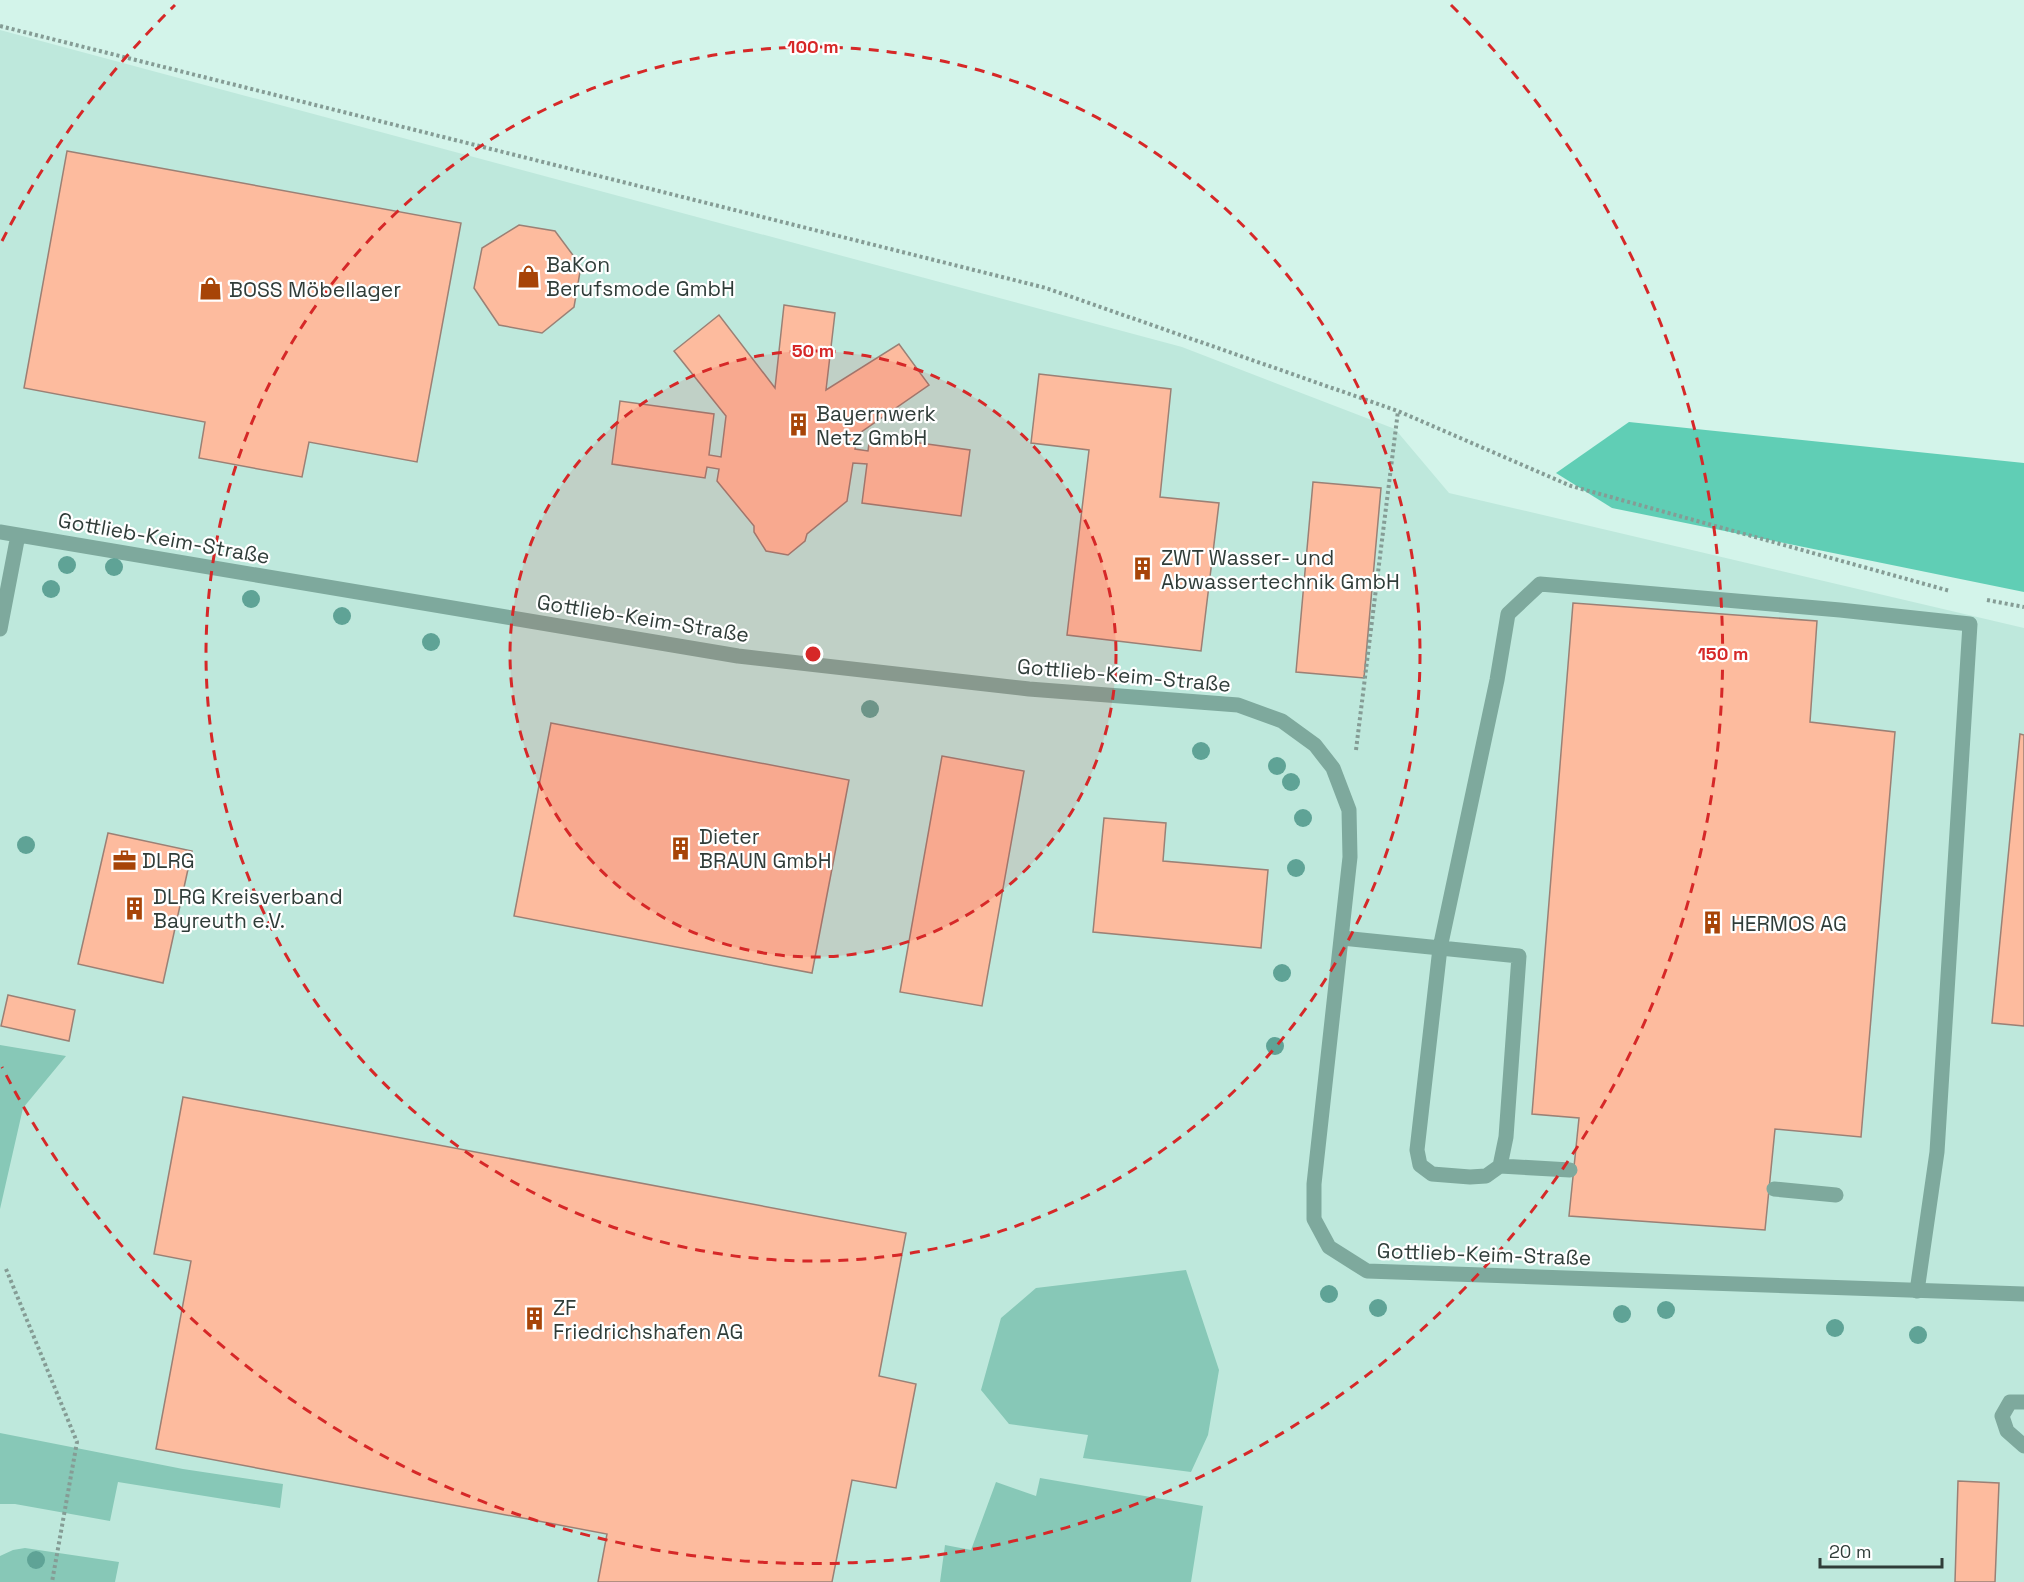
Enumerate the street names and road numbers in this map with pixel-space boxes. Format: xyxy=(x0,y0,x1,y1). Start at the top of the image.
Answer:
street label: Gottlieb-Keim-Straße xyxy=(56,506,272,570)
street label: Gottlieb-Keim-Straße xyxy=(535,588,751,648)
street label: Gottlieb-Keim-Straße xyxy=(1016,652,1232,698)
street label: Gottlieb-Keim-Straße xyxy=(1376,1237,1592,1271)

